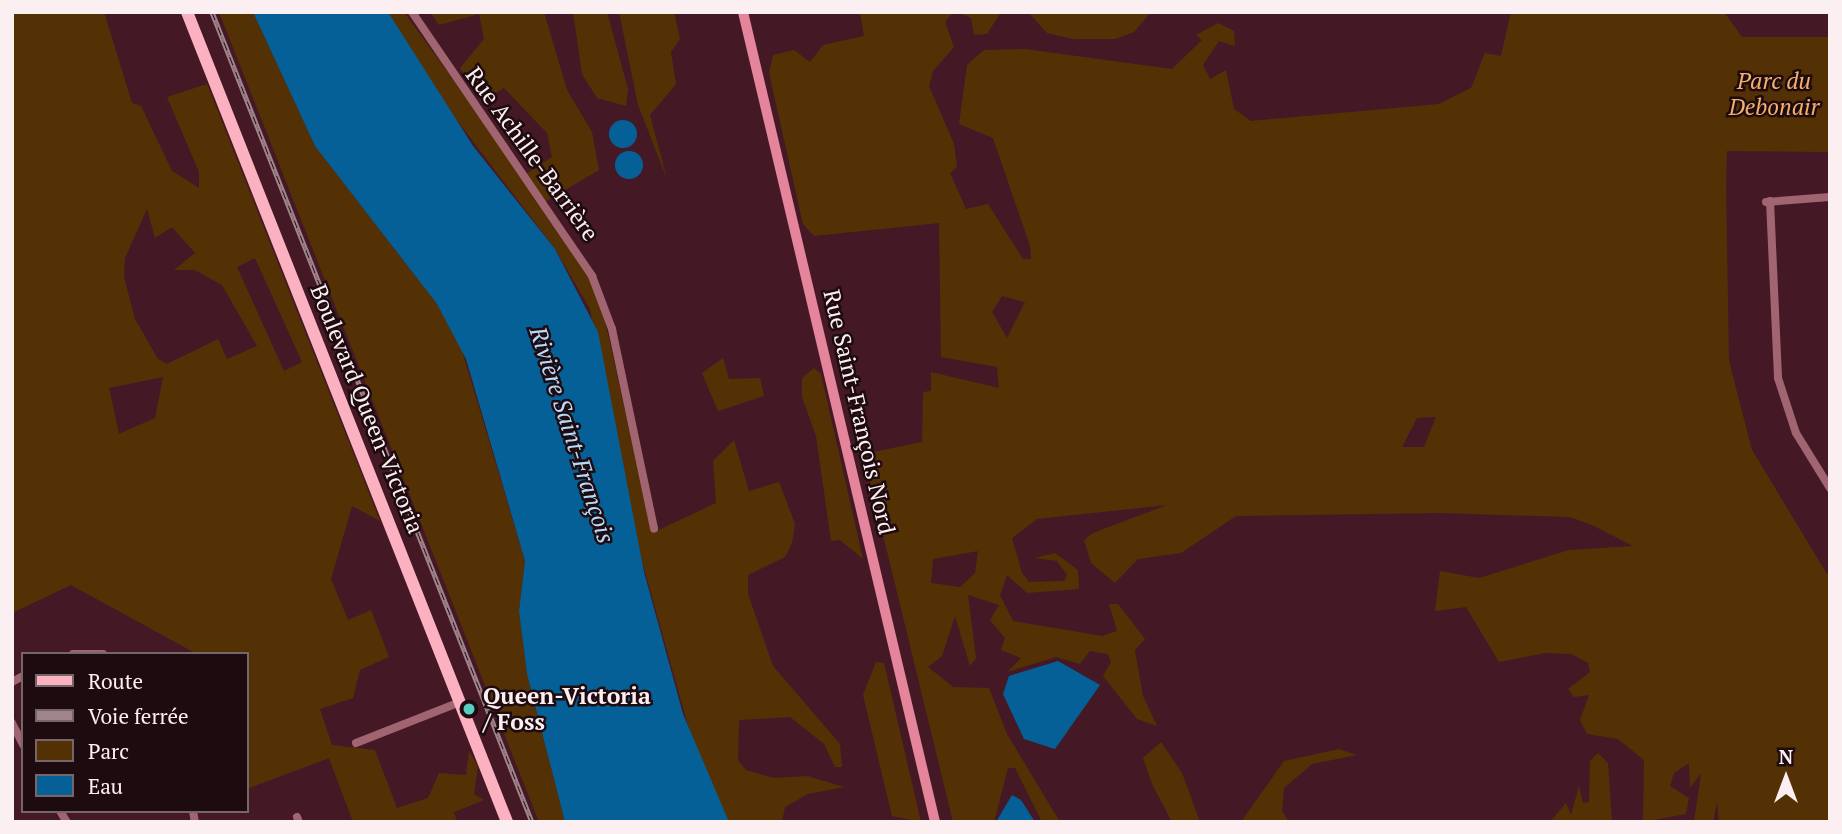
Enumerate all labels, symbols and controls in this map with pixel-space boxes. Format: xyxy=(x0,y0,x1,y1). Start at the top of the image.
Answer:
street label: Rue Achille-Barrière xyxy=(460,62,604,246)
park label: Parc du Debonair xyxy=(1729,67,1819,121)
street label: Boulevard Queen-Victoria xyxy=(304,280,430,538)
street label: Rue Saint-François Nord xyxy=(817,287,901,537)
water label: Rivière Saint-François xyxy=(523,323,621,547)
legend xyxy=(21,652,248,813)
text: Route xyxy=(88,667,143,695)
place label: Queen-Victoria / Foss xyxy=(483,682,651,736)
marker: Queen-Victoria / Foss xyxy=(461,701,477,717)
text: Voie ferrée xyxy=(88,702,189,730)
text: Parc xyxy=(88,737,129,765)
north arrow xyxy=(1751,743,1821,813)
text: N xyxy=(1779,744,1793,769)
text: Eau xyxy=(88,772,123,800)

